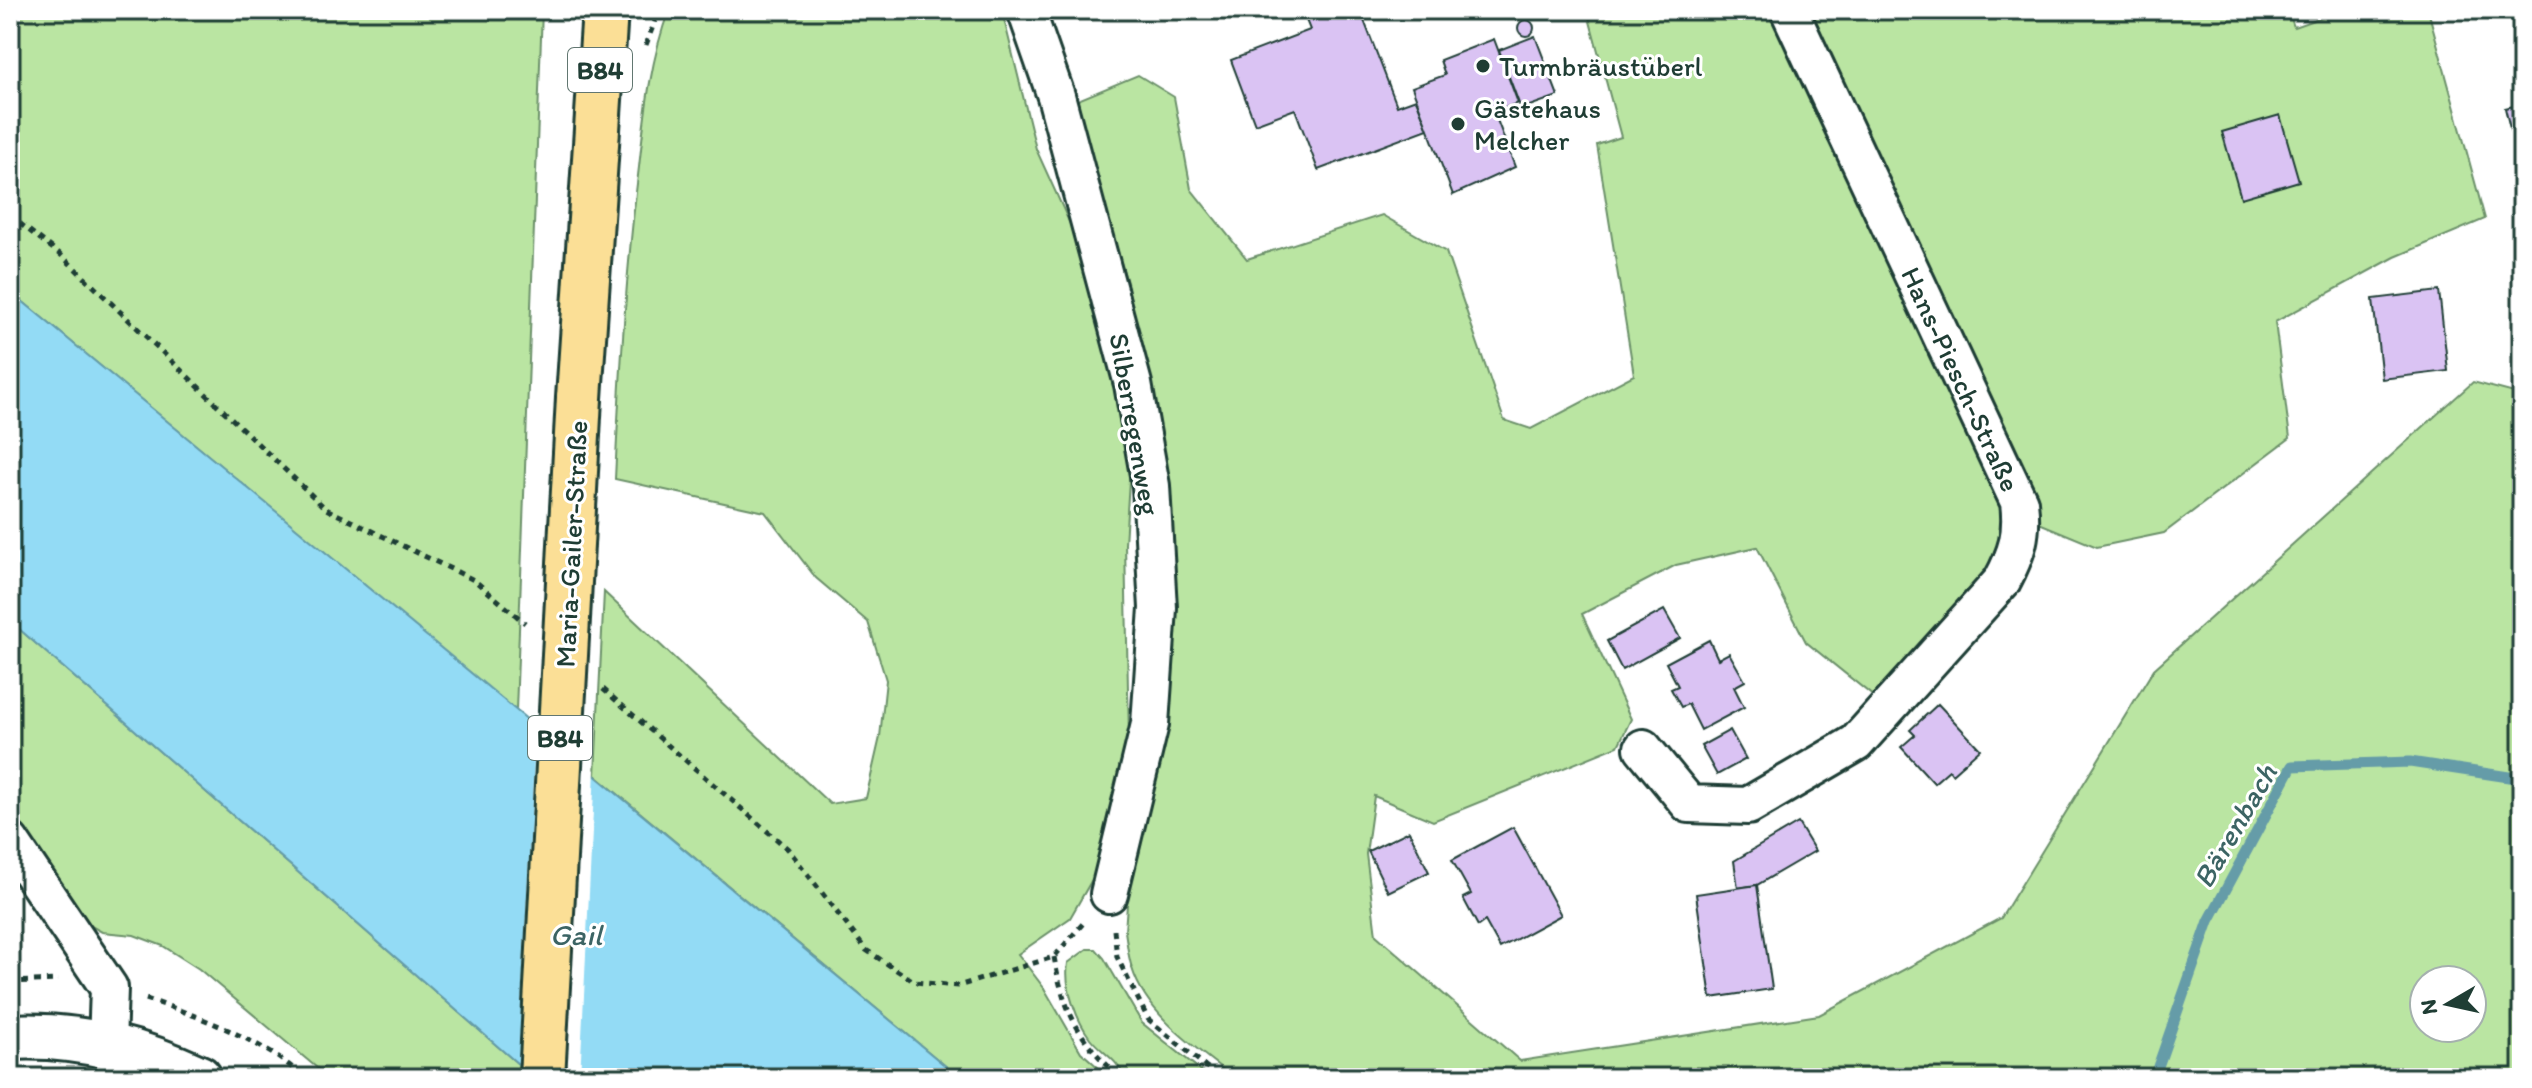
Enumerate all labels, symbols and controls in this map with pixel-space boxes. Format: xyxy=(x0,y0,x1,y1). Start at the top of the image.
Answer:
road number: B84 xyxy=(568,48,632,92)
place label: Turmbräustüberl xyxy=(1499,49,1703,83)
marker: Turmbräustüberl xyxy=(1474,57,1492,75)
place label: Gästehaus Melcher xyxy=(1474,91,1601,157)
marker: Gästehaus Melcher xyxy=(1449,115,1467,133)
street label: Hans-Piesch-Straße xyxy=(1894,261,2028,497)
street label: Silberregenweg xyxy=(1102,330,1168,519)
street label: Maria-Gailer-Straße xyxy=(548,420,594,668)
road number: B84 xyxy=(528,716,592,760)
water label: Bärenbach xyxy=(2184,757,2285,894)
water label: Gail xyxy=(550,916,605,953)
north arrow xyxy=(2408,964,2488,1044)
text: N xyxy=(2414,998,2443,1017)

